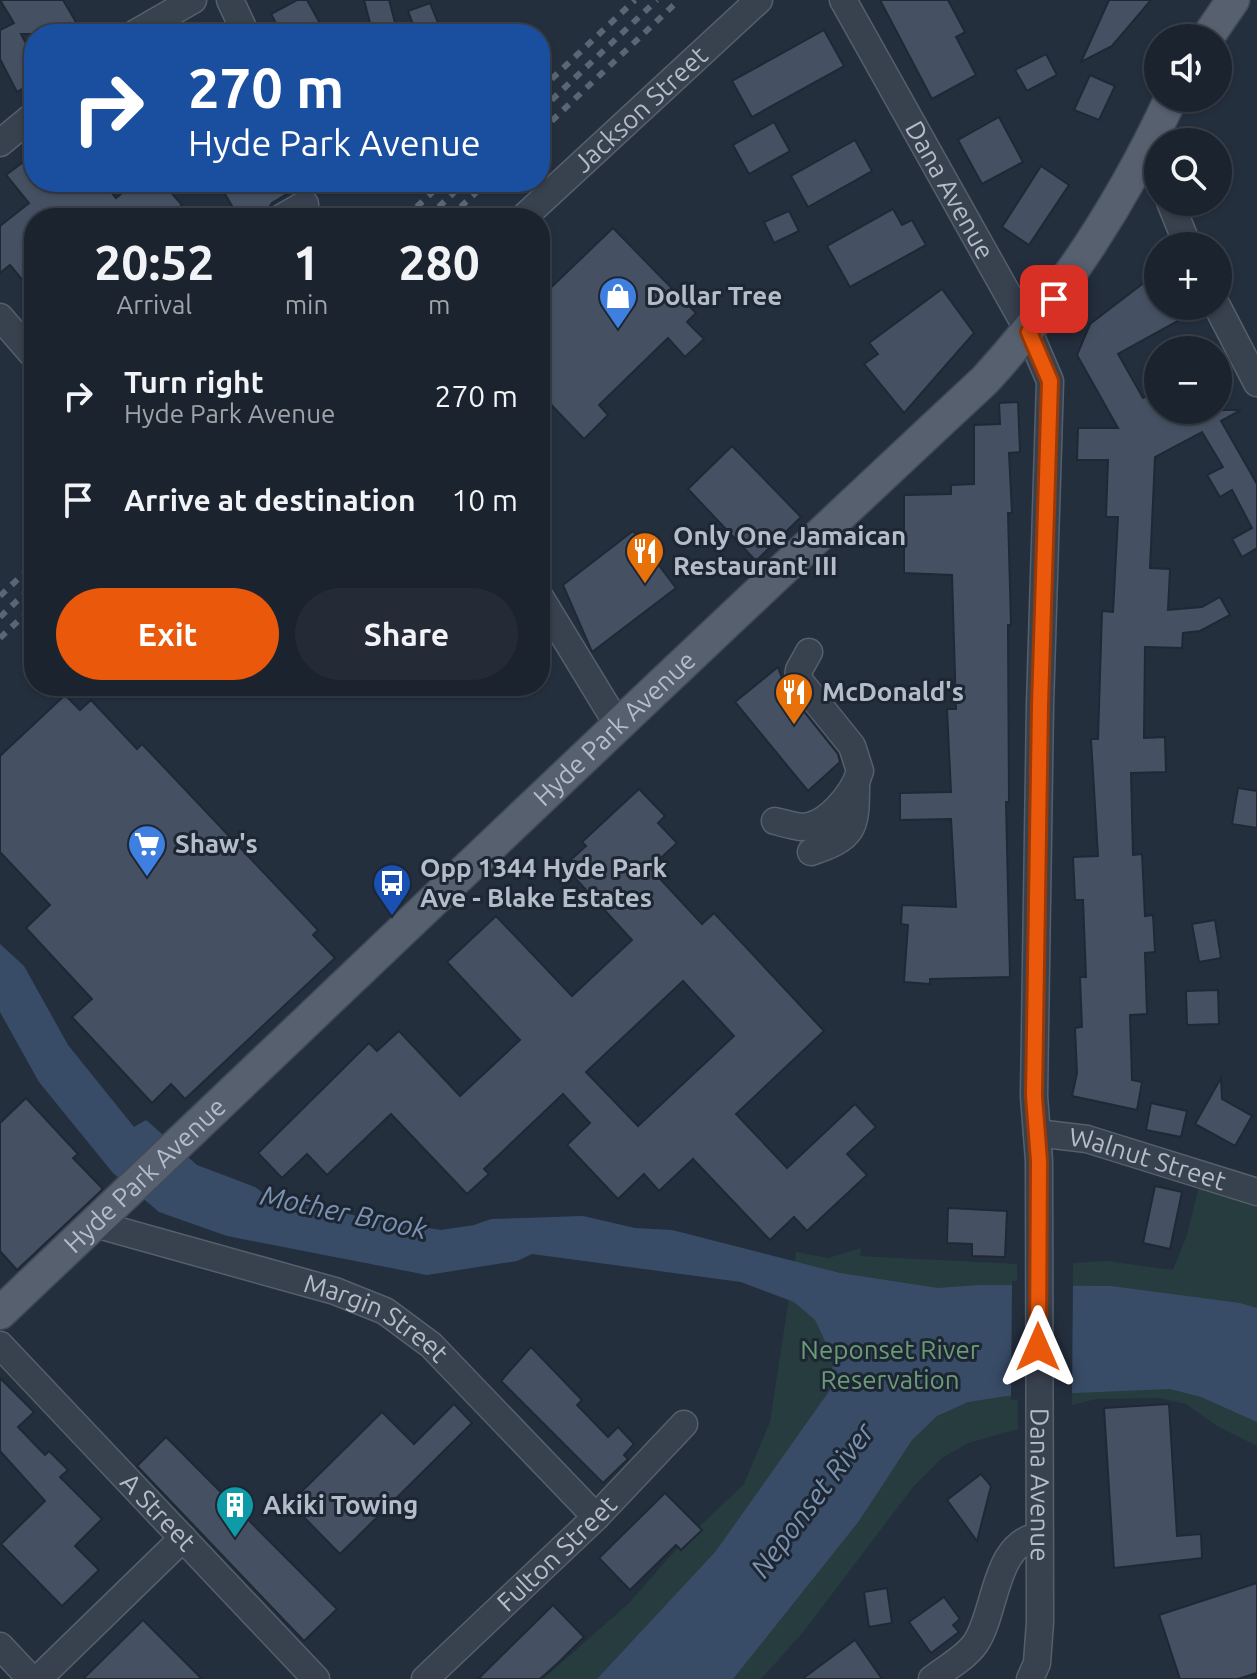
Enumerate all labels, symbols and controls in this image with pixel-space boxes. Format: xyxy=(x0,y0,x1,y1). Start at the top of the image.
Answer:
map controls xyxy=(1144,24,1232,424)
button: sound xyxy=(1144,24,1232,112)
street label: Jackson Street xyxy=(567,40,713,178)
icon: right xyxy=(56,56,160,160)
text: 270 m xyxy=(188,56,344,119)
street label: Dana Avenue xyxy=(900,116,1000,264)
text: Hyde Park Avenue xyxy=(188,122,481,163)
button: search xyxy=(1144,128,1232,216)
button: + xyxy=(1144,232,1232,320)
text: 20:52 xyxy=(94,235,214,289)
text: 1 xyxy=(293,235,320,289)
text: 280 xyxy=(399,235,480,289)
pin xyxy=(1020,265,1088,333)
shop icon: Dollar Tree xyxy=(597,275,639,330)
icon: arrive xyxy=(1032,277,1076,321)
place label: Dollar Tree xyxy=(646,281,782,310)
text: Arrival xyxy=(116,290,192,319)
text: min xyxy=(285,290,328,319)
text: m xyxy=(428,290,450,319)
button: − xyxy=(1144,336,1232,424)
text: Turn right xyxy=(124,365,264,399)
icon: right xyxy=(56,374,100,418)
text: 270 m xyxy=(434,379,518,413)
text: Hyde Park Avenue xyxy=(124,399,335,428)
icon: arrive xyxy=(56,478,100,522)
text: Arrive at destination xyxy=(124,483,416,517)
text: 10 m xyxy=(451,483,518,517)
place label: Only One Jamaican Restaurant III xyxy=(673,521,906,580)
restaurant icon: Only One Jamaican Restaurant III xyxy=(624,530,666,585)
button: Exit xyxy=(56,588,279,680)
button: Share xyxy=(295,588,518,680)
street label: Hyde Park Avenue xyxy=(527,645,701,811)
restaurant icon: McDonald's xyxy=(773,671,815,726)
place label: McDonald's xyxy=(822,677,964,706)
supermarket icon: Shaw's xyxy=(126,823,168,878)
place label: Shaw's xyxy=(175,829,258,858)
place label: Opp 1344 Hyde Park Ave - Blake Estates xyxy=(420,853,667,912)
bus stop icon: Opp 1344 Hyde Park Ave - Blake Estates xyxy=(371,862,413,917)
street label: Hyde Park Avenue xyxy=(58,1092,231,1258)
street label: Walnut Street xyxy=(1068,1122,1230,1195)
water label: Mother Brook xyxy=(258,1179,431,1244)
street label: Margin Street xyxy=(301,1268,454,1368)
position arrow xyxy=(996,1305,1080,1389)
park label: Neponset River Reservation xyxy=(800,1335,980,1394)
street label: Dana Avenue xyxy=(1026,1408,1055,1562)
water label: Neponset River xyxy=(744,1416,880,1583)
street label: A Street xyxy=(115,1467,202,1556)
building icon: Akiki Towing xyxy=(214,1484,256,1539)
place label: Akiki Towing xyxy=(263,1490,418,1519)
street label: Fulton Street xyxy=(491,1490,622,1617)

